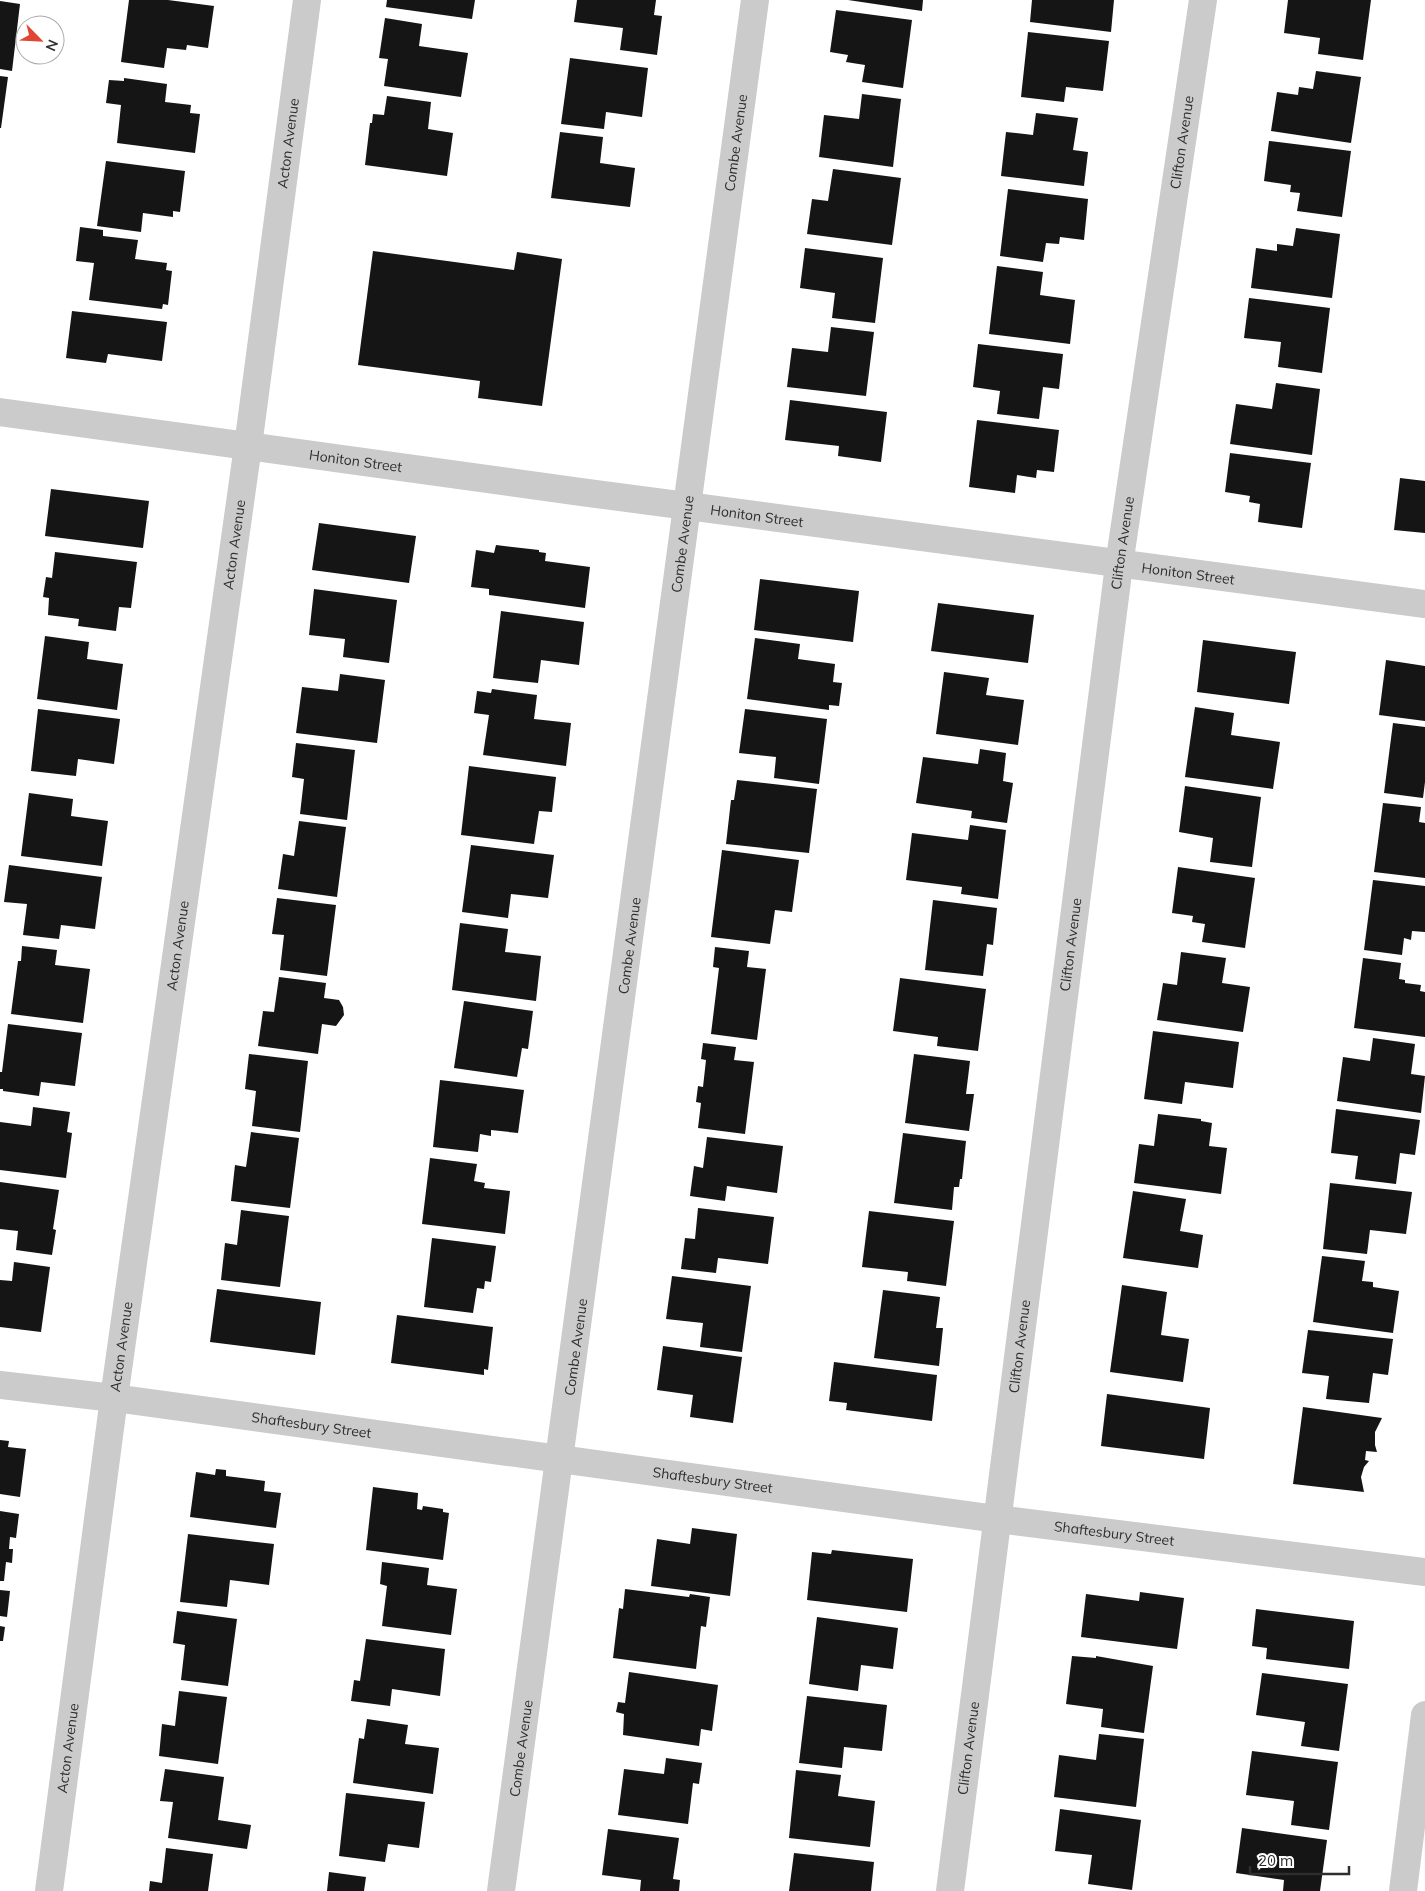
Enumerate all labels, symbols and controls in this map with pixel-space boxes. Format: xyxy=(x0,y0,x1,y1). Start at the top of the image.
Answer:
north arrow xyxy=(15,15,65,65)
text: N xyxy=(42,37,62,54)
street label: Combe Avenue xyxy=(720,93,751,192)
street label: Clifton Avenue xyxy=(1166,94,1198,190)
street label: Acton Avenue xyxy=(273,97,303,189)
street label: Honiton Street xyxy=(308,446,403,476)
street label: Combe Avenue xyxy=(667,494,698,594)
street label: Clifton Avenue xyxy=(1107,495,1138,591)
street label: Acton Avenue xyxy=(219,499,249,591)
street label: Honiton Street xyxy=(709,501,805,531)
street label: Honiton Street xyxy=(1140,559,1236,589)
street label: Combe Avenue xyxy=(614,896,645,995)
street label: Clifton Avenue xyxy=(1056,897,1085,993)
street label: Acton Avenue xyxy=(162,900,193,992)
street label: Combe Avenue xyxy=(560,1297,591,1397)
street label: Clifton Avenue xyxy=(1005,1299,1034,1394)
street label: Acton Avenue xyxy=(106,1301,136,1393)
street label: Shaftesbury Street xyxy=(250,1408,373,1442)
street label: Shaftesbury Street xyxy=(651,1463,774,1497)
street label: Shaftesbury Street xyxy=(1053,1517,1175,1550)
street label: Combe Avenue xyxy=(505,1699,537,1798)
street label: Clifton Avenue xyxy=(953,1700,983,1796)
street label: Acton Avenue xyxy=(53,1702,83,1794)
scale bar xyxy=(1250,1844,1349,1876)
text: 20 m xyxy=(1258,1851,1293,1870)

